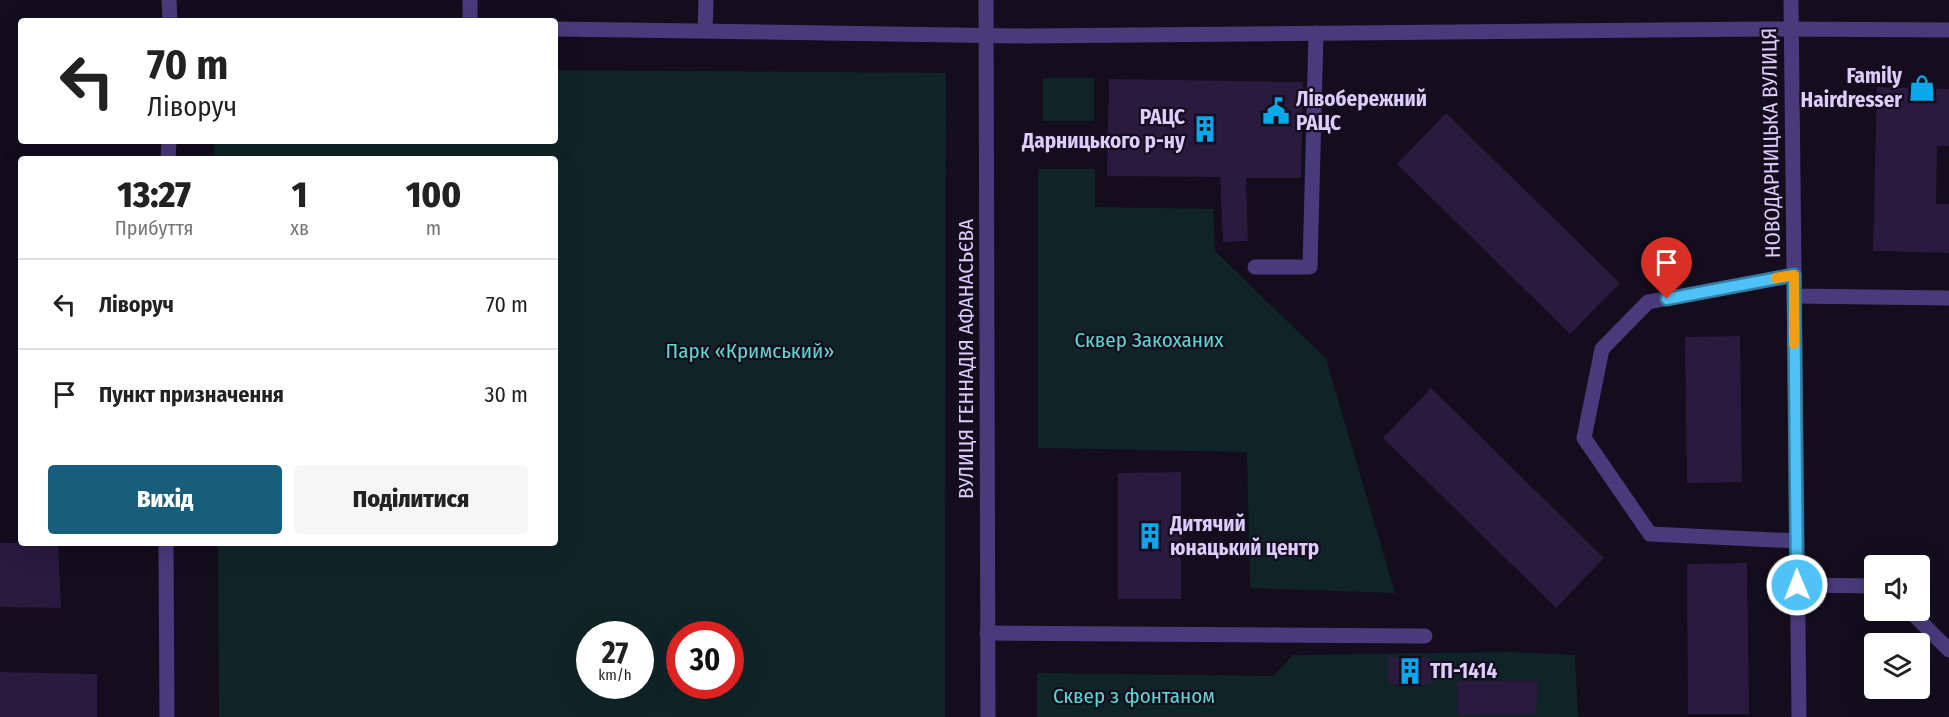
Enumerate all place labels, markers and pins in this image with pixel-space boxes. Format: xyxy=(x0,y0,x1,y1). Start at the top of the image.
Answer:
place label: Family Hairdresser xyxy=(1801,63,1903,113)
shop icon: Family Hairdresser xyxy=(1907,73,1937,103)
place label: Лівобережний РАЦС xyxy=(1296,86,1427,136)
public building icon: Лівобережний РАЦС xyxy=(1261,96,1291,126)
place label: РАЦС Дарницького р-ну xyxy=(1021,104,1186,154)
building icon: РАЦС Дарницького р-ну xyxy=(1190,114,1220,144)
pin xyxy=(1641,237,1692,299)
place label: Дитячий юнацький центр xyxy=(1169,511,1319,561)
building icon: Дитячий юнацький центр xyxy=(1135,521,1165,551)
building icon: ТП-1414 xyxy=(1395,656,1425,686)
place label: ТП-1414 xyxy=(1430,658,1497,684)

